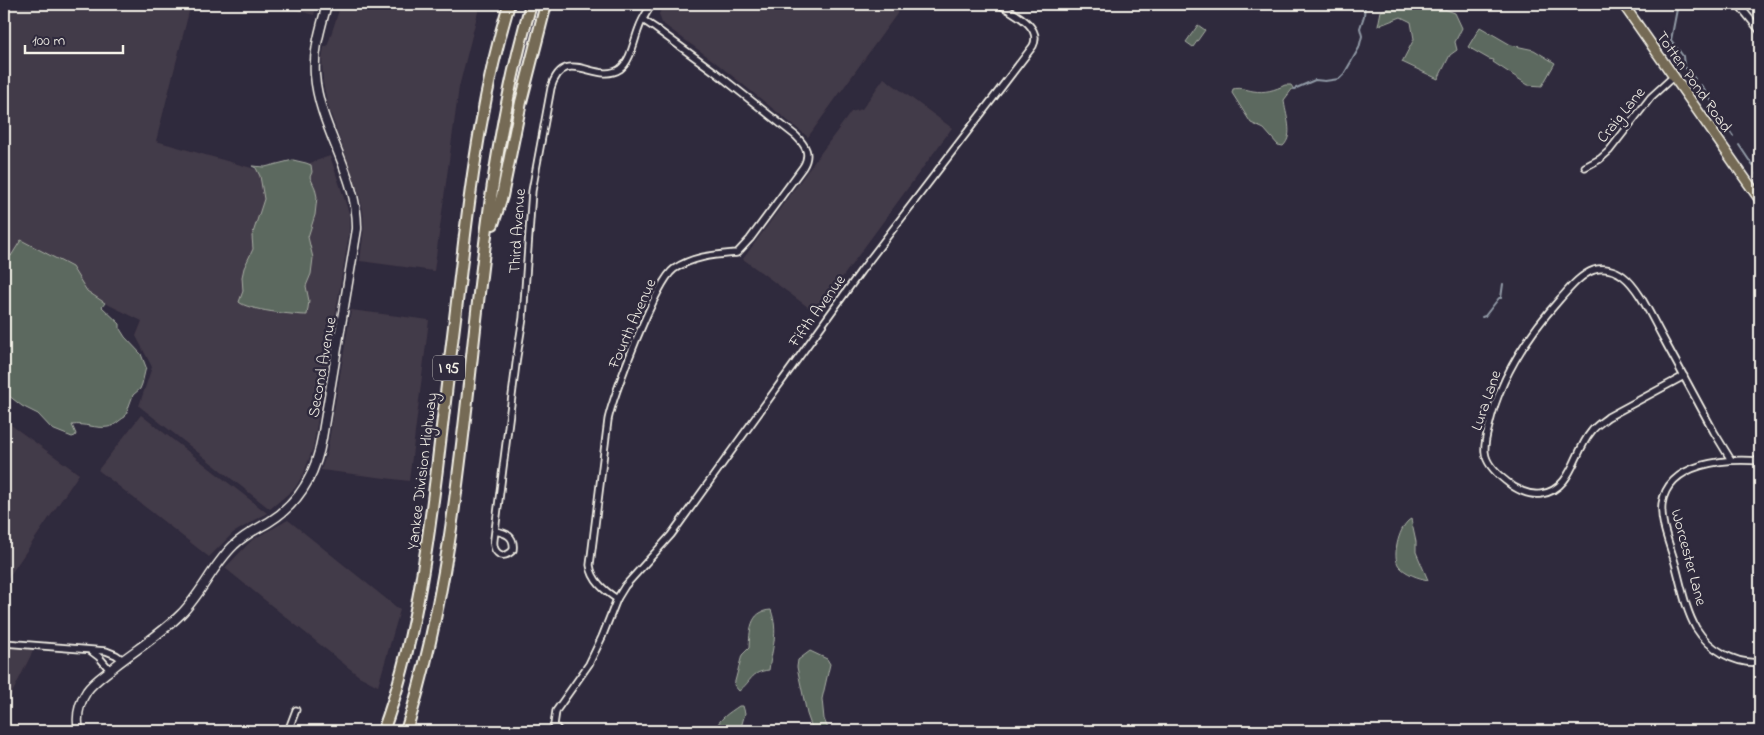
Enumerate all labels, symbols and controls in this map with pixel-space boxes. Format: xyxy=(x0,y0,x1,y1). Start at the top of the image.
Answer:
scale bar xyxy=(25,22,122,54)
street label: Totten Pond Road xyxy=(1649,27,1737,138)
text: 100 m xyxy=(32,30,65,52)
street label: Craig Lane xyxy=(1591,81,1652,148)
street label: Third Avenue xyxy=(503,187,533,275)
street label: Fifth Avenue xyxy=(782,269,853,353)
street label: Fourth Avenue xyxy=(602,274,664,374)
street label: Second Avenue xyxy=(302,314,344,419)
road number: I 95 xyxy=(433,356,465,380)
street label: Lura Lane xyxy=(1465,367,1509,434)
street label: Yankee Division Highway xyxy=(401,391,445,551)
street label: Worcester Lane xyxy=(1664,506,1713,609)

